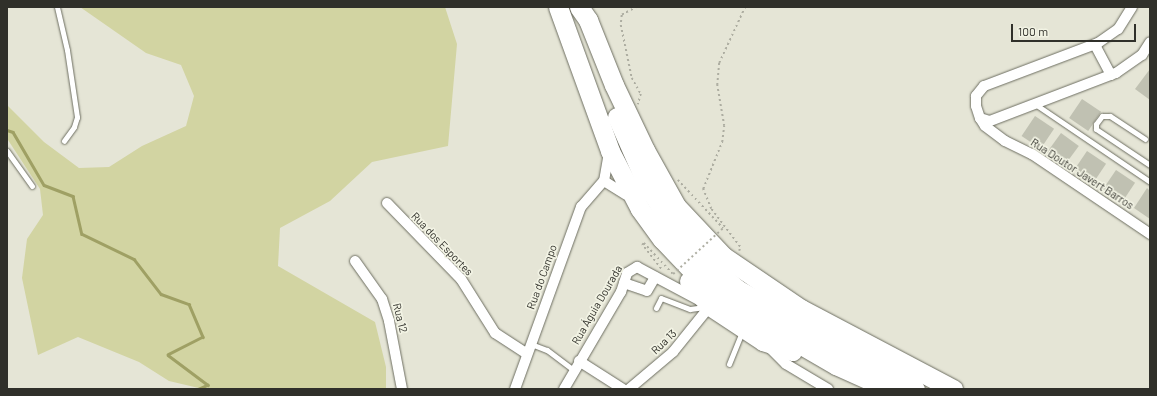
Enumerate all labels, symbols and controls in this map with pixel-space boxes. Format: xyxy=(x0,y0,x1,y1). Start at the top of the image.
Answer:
scale bar xyxy=(1013,16,1138,42)
text: 100 m xyxy=(1018,24,1048,38)
street label: Rua Doutor Javert Barros xyxy=(1028,136,1136,212)
street label: Rua dos Esportes xyxy=(408,210,476,278)
street label: Rua do Campo xyxy=(524,243,560,311)
street label: Rua Águia Dourada xyxy=(569,263,625,347)
street label: Rua 12 xyxy=(390,302,410,334)
street label: Rua 13 xyxy=(649,327,679,357)

